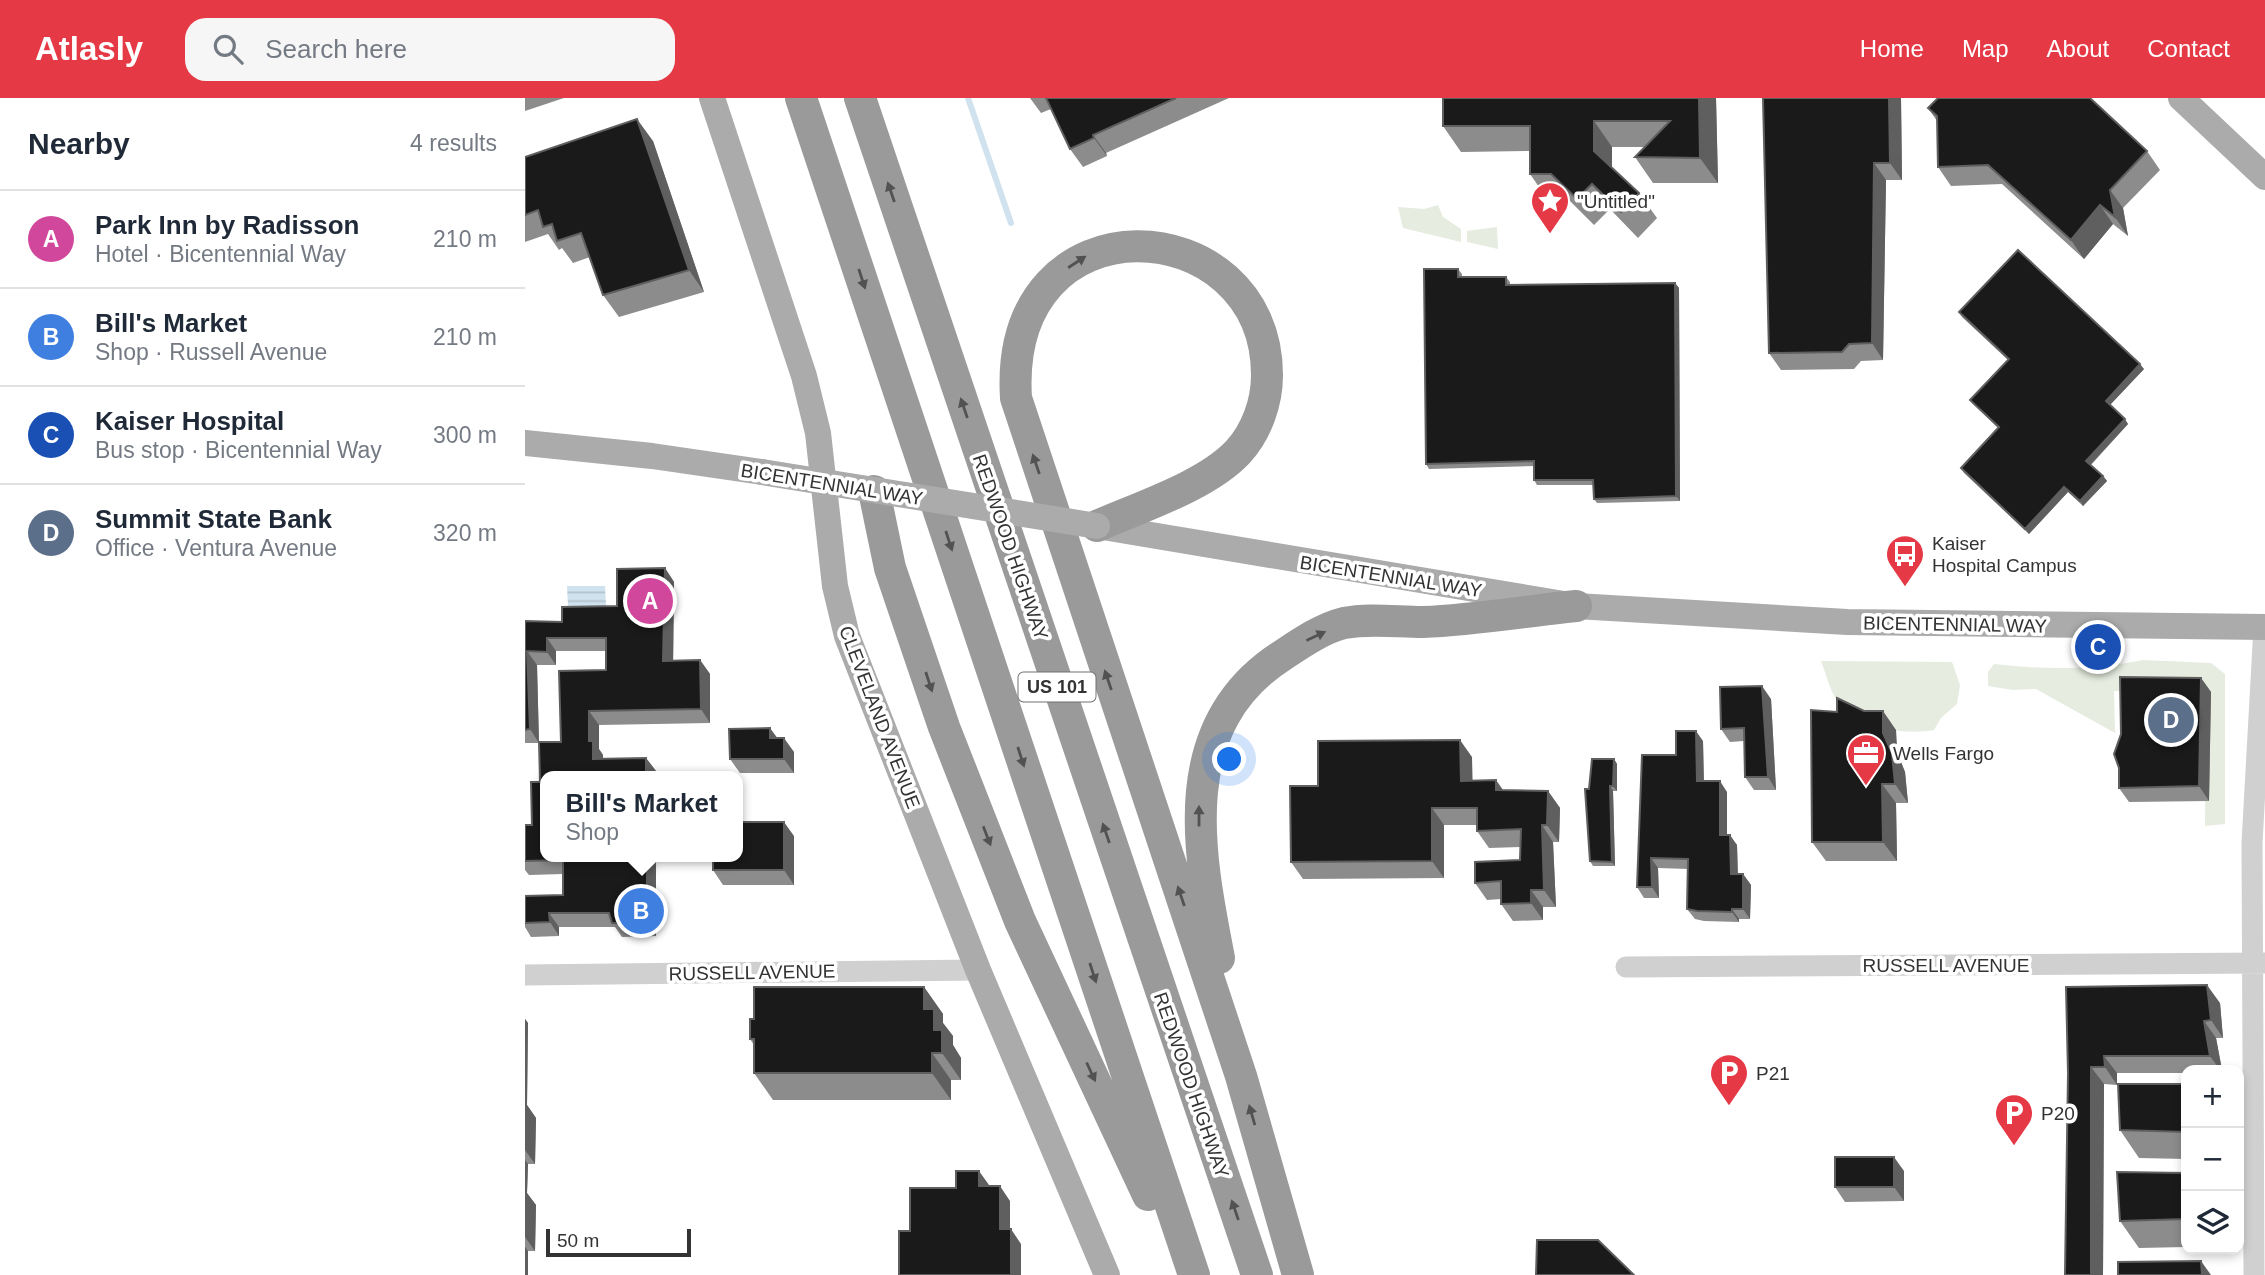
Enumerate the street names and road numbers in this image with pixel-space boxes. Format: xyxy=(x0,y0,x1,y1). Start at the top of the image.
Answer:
street label: REDWOOD HIGHWAY xyxy=(969,451,1052,643)
street label: BICENTENNIAL WAY xyxy=(739,460,925,509)
street label: BICENTENNIAL WAY xyxy=(1298,552,1484,601)
street label: BICENTENNIAL WAY xyxy=(1863,612,2048,637)
street label: CLEVELAND AVENUE xyxy=(835,623,924,811)
road number: US 101 xyxy=(1019,672,1095,702)
street label: RUSSELL AVENUE xyxy=(1863,955,2029,976)
street label: RUSSELL AVENUE xyxy=(668,961,836,984)
street label: REDWOOD HIGHWAY xyxy=(1150,989,1233,1181)

